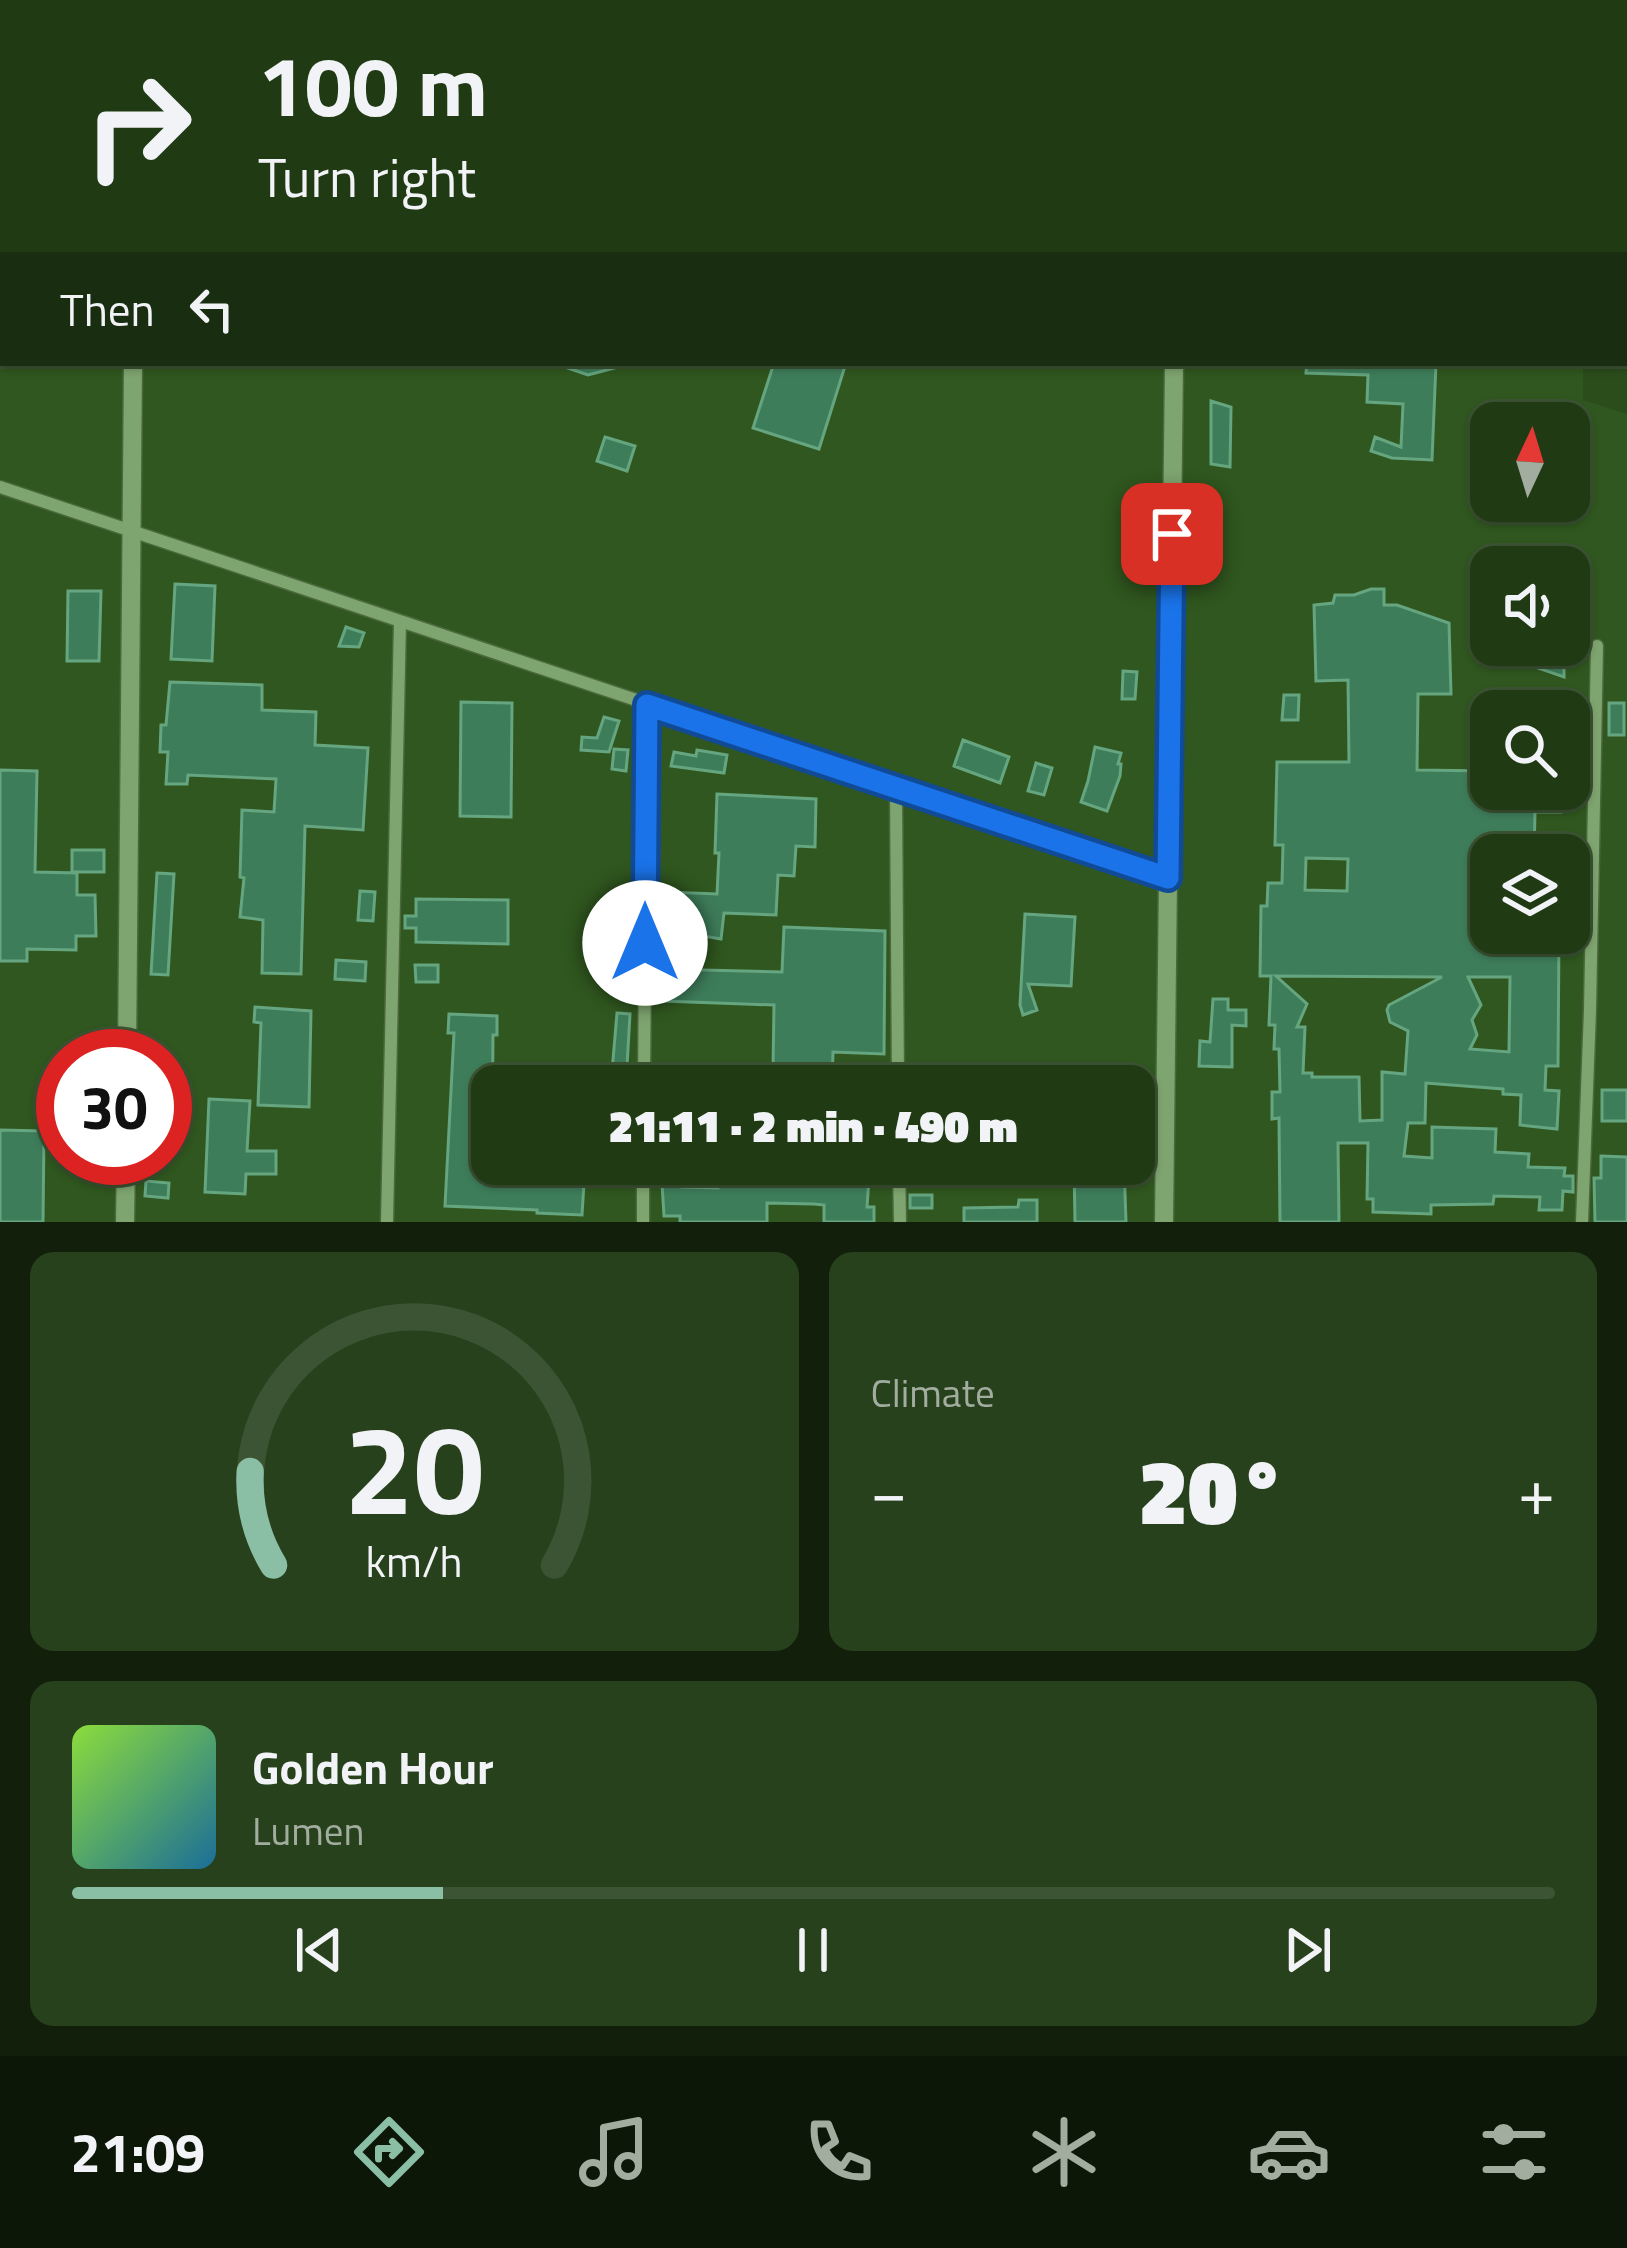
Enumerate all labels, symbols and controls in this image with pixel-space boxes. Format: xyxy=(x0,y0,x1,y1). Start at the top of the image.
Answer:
text: 100 m xyxy=(258,21,488,149)
icon: right xyxy=(60,48,216,204)
text: Turn right xyxy=(258,136,476,218)
text: Then xyxy=(60,275,155,343)
icon: left xyxy=(179,276,245,342)
north arrow xyxy=(1470,402,1590,522)
map controls xyxy=(1470,402,1590,954)
pin xyxy=(1121,483,1223,585)
icon: arrive xyxy=(1139,501,1205,567)
button: sound xyxy=(1470,546,1590,666)
button: search xyxy=(1470,690,1590,810)
button: layers xyxy=(1470,834,1590,954)
position arrow xyxy=(582,880,708,1006)
speed limit sign: 30 xyxy=(36,1029,192,1185)
text: 21:11 · 2 min · 490 m xyxy=(609,1091,1017,1159)
text: Climate xyxy=(871,1363,995,1422)
text: 20 xyxy=(344,1373,484,1562)
text: 20° xyxy=(1139,1422,1287,1559)
text: − xyxy=(871,1440,907,1541)
text: + xyxy=(1518,1440,1555,1541)
text: km/h xyxy=(366,1527,463,1593)
text: Golden Hour xyxy=(252,1733,494,1801)
text: Lumen xyxy=(252,1801,364,1860)
icon: previous xyxy=(286,1917,352,1983)
icon: pause xyxy=(780,1917,846,1983)
icon: next xyxy=(1275,1917,1341,1983)
icon: directions xyxy=(347,2110,431,2194)
icon: music xyxy=(572,2110,656,2194)
icon: phone xyxy=(797,2110,881,2194)
icon: climate xyxy=(1022,2110,1106,2194)
icon: car xyxy=(1247,2110,1331,2194)
icon: filters xyxy=(1472,2110,1556,2194)
text: 21:09 xyxy=(71,2111,205,2193)

